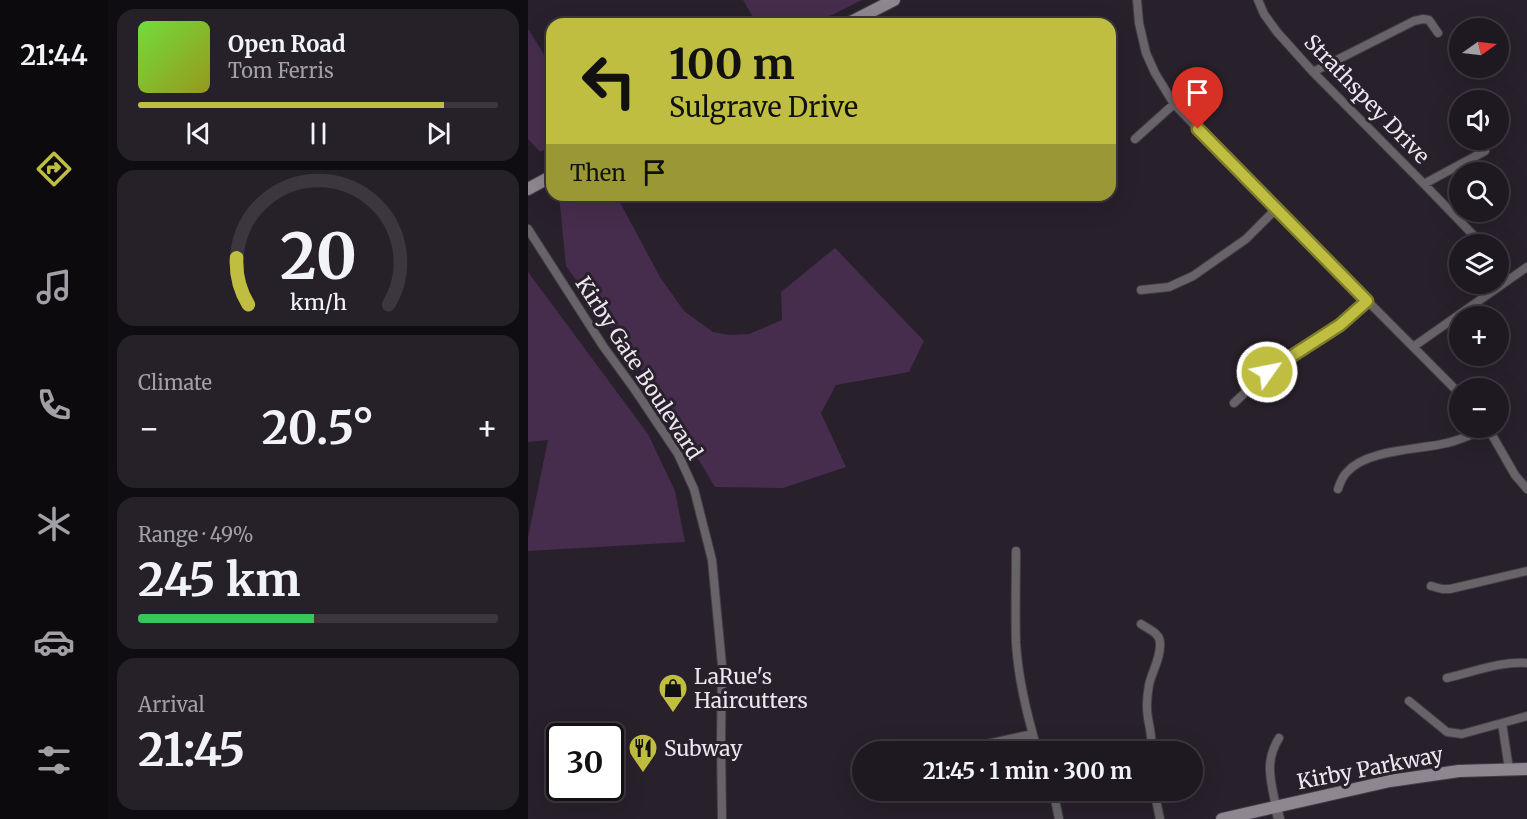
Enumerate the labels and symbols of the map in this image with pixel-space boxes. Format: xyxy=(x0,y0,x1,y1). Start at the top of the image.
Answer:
north arrow xyxy=(1449,18,1509,78)
street label: Strathspey Drive xyxy=(1299,29,1436,169)
pin xyxy=(1172,67,1223,129)
street label: Kirby Gate Boulevard xyxy=(570,271,708,465)
position arrow xyxy=(1235,340,1299,404)
place label: LaRue's Haircutters xyxy=(694,663,808,714)
shop icon: LaRue's Haircutters xyxy=(657,672,689,714)
speed limit sign: 30 xyxy=(546,723,624,801)
restaurant icon: Subway xyxy=(627,732,659,774)
place label: Subway xyxy=(664,735,743,762)
street label: Kirby Parkway xyxy=(1295,740,1446,795)

